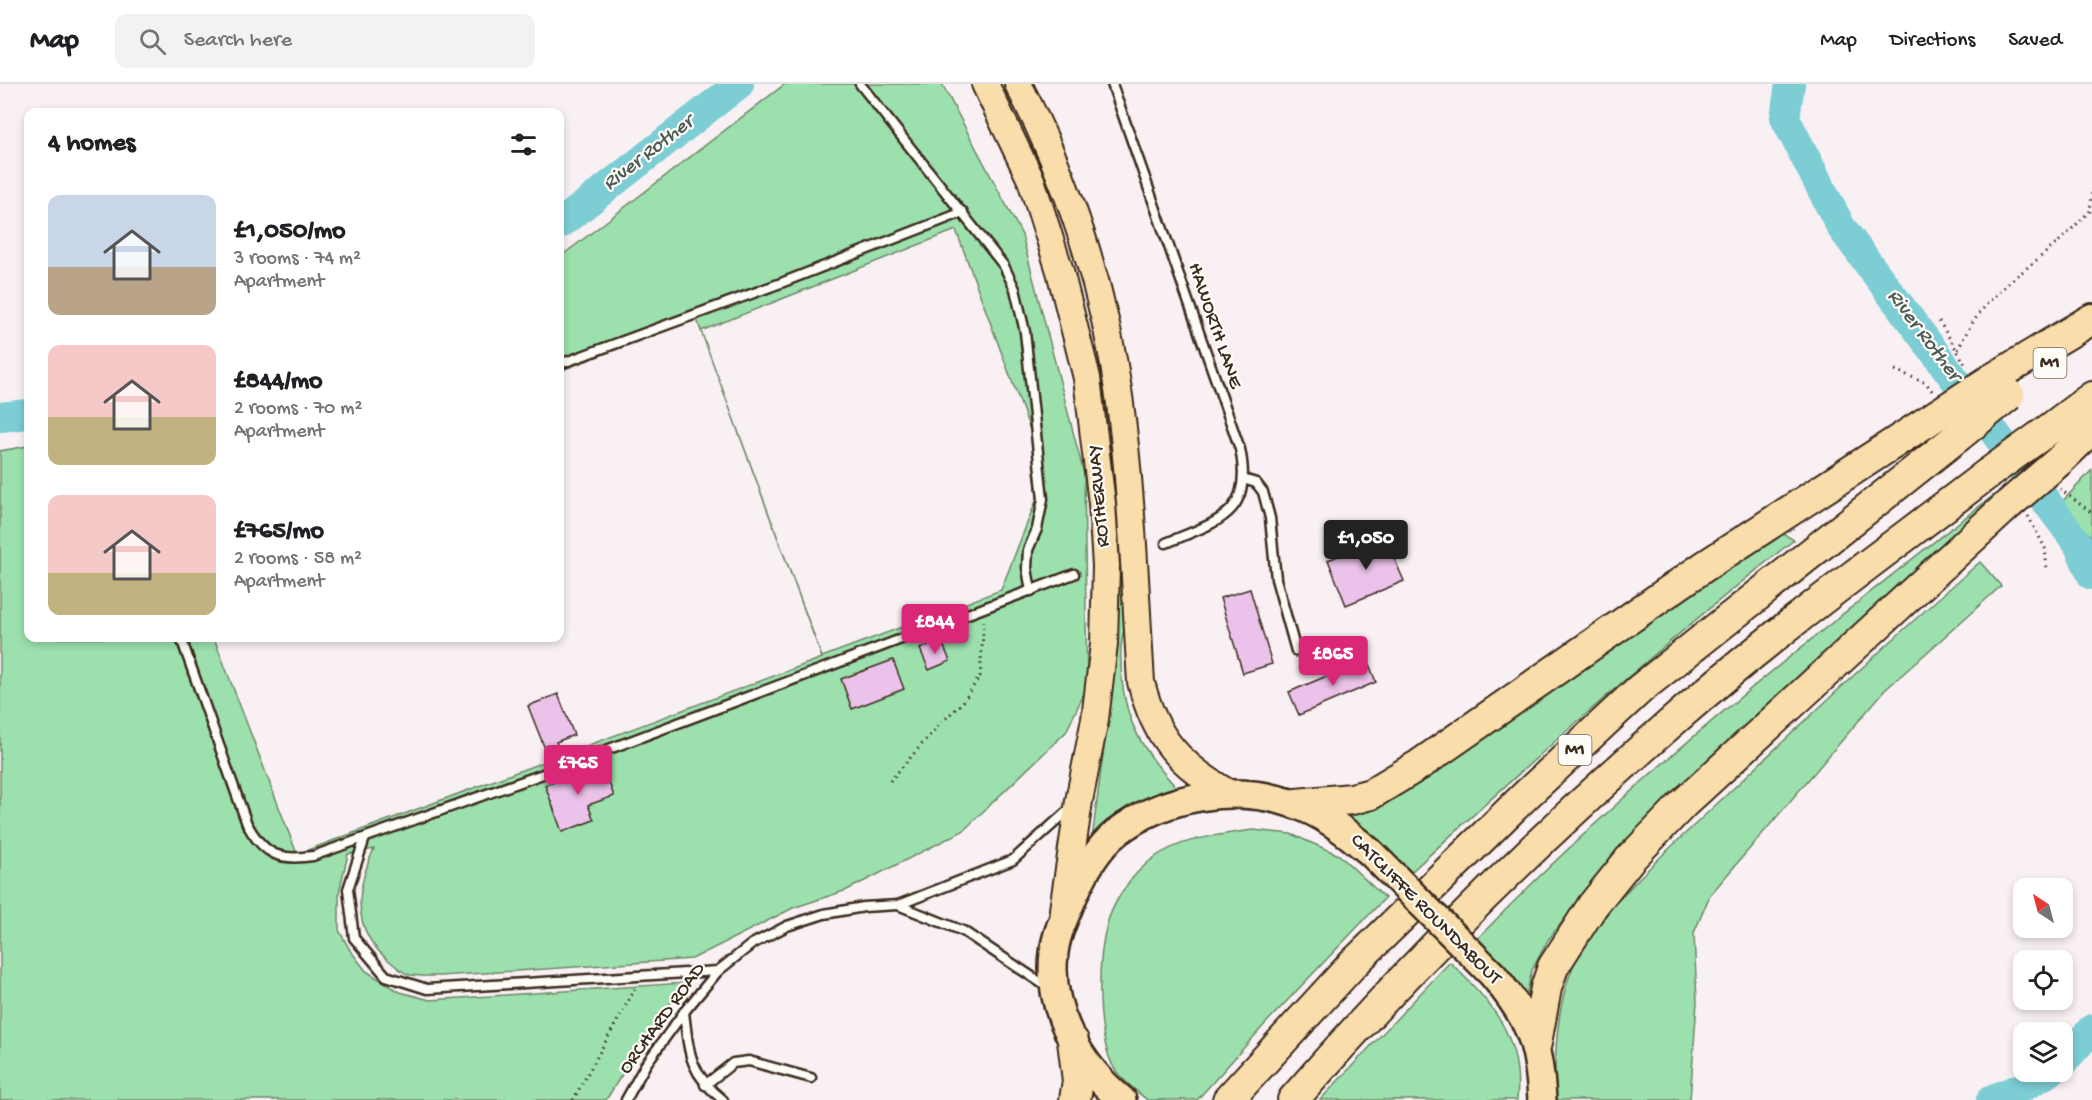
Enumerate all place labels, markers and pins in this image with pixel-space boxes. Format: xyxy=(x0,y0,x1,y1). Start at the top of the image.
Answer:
pin: £1,050 xyxy=(1317,520,1415,571)
pin: £844 xyxy=(899,604,971,655)
pin: £865 xyxy=(1297,636,1369,687)
pin: £765 xyxy=(542,745,614,796)

